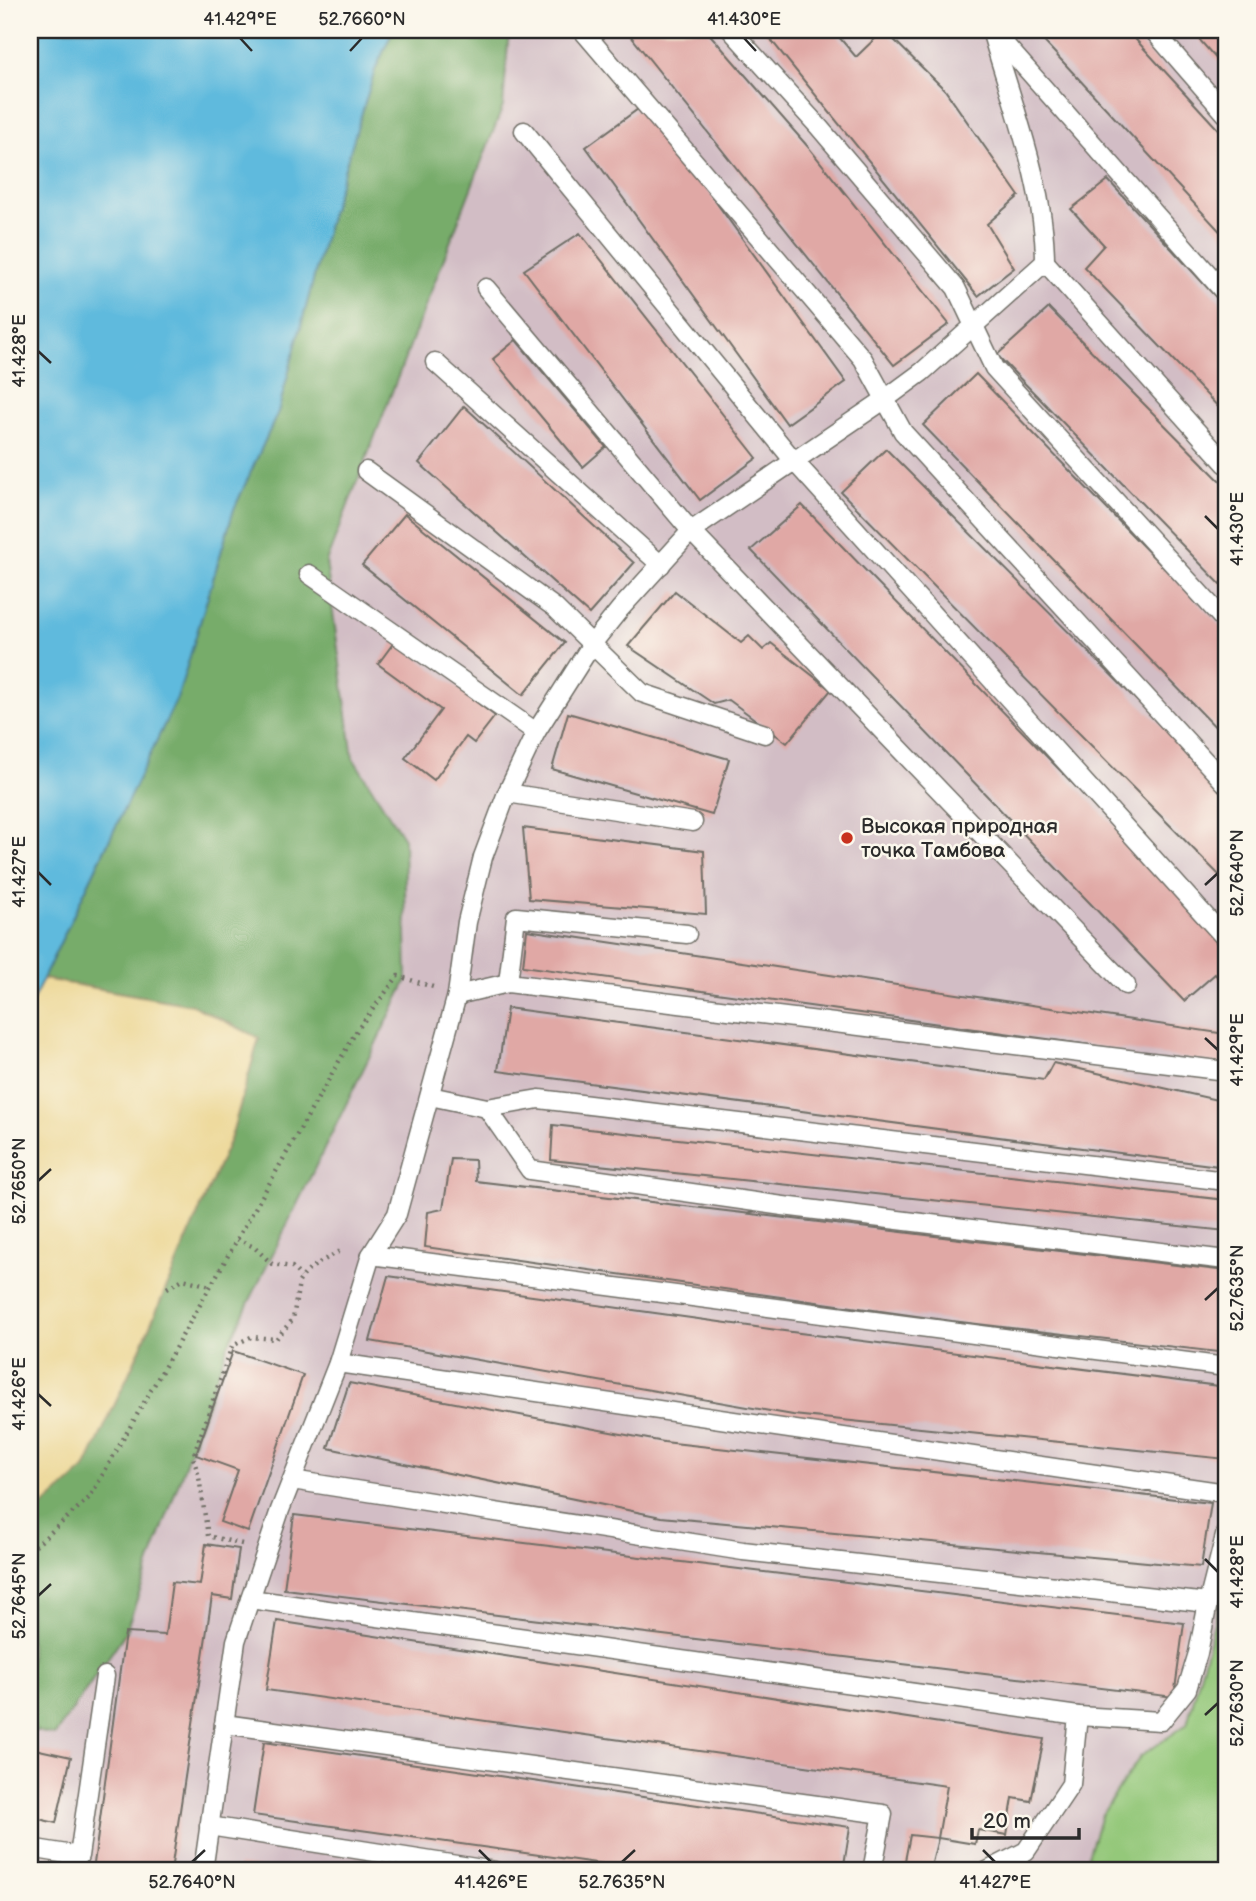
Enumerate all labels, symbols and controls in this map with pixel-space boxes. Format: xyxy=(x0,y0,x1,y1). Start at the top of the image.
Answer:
text: 41.429°E xyxy=(203,9,277,30)
text: 52.7660°N xyxy=(318,9,406,30)
text: 41.430°E xyxy=(707,9,781,30)
text: 41.428°E xyxy=(9,314,30,388)
text: 41.430°E xyxy=(1227,492,1248,566)
place label: Высокая природная точка Тамбова xyxy=(861,814,1058,863)
text: 52.7640°N xyxy=(1227,829,1248,917)
marker: Высокая природная точка Тамбова xyxy=(839,830,855,846)
text: 41.427°E xyxy=(9,836,30,908)
text: 41.429°E xyxy=(1227,1013,1248,1087)
text: 52.7650°N xyxy=(9,1137,30,1225)
text: 52.7635°N xyxy=(1227,1244,1248,1332)
text: 41.426°E xyxy=(9,1357,30,1431)
text: 41.428°E xyxy=(1227,1535,1248,1609)
text: 52.7645°N xyxy=(9,1552,30,1640)
text: 52.7630°N xyxy=(1227,1659,1248,1747)
scale bar xyxy=(972,1796,1079,1840)
text: 20 m xyxy=(983,1809,1031,1834)
text: 52.7640°N xyxy=(148,1872,236,1893)
text: 41.426°E xyxy=(454,1872,528,1893)
text: 52.7635°N xyxy=(578,1872,666,1893)
text: 41.427°E xyxy=(959,1872,1031,1893)

